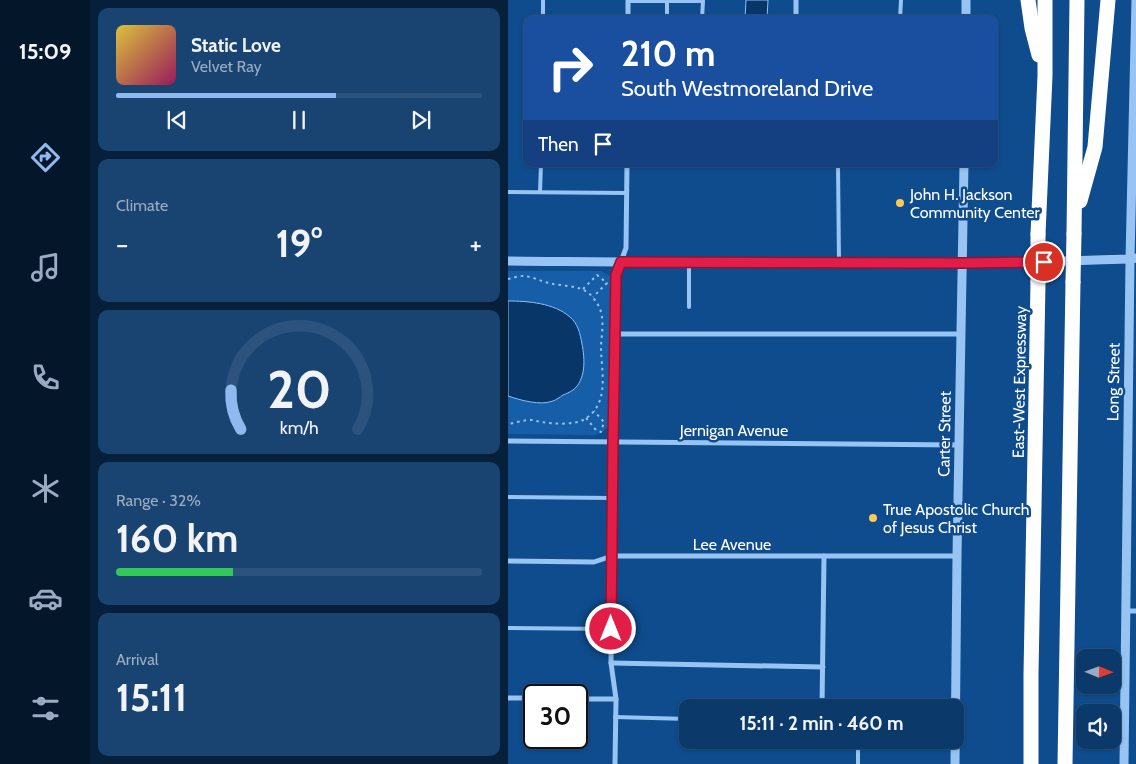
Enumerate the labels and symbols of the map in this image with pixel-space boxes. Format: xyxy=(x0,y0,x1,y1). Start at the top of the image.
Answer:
place label: John H. Jackson Community Center xyxy=(909,185,1040,222)
marker: John H. Jackson Community Center xyxy=(894,197,906,209)
pin xyxy=(1023,241,1065,283)
street label: East-West Expressway xyxy=(1009,306,1030,458)
street label: Long Street xyxy=(1103,342,1124,421)
street label: Carter Street xyxy=(934,390,955,477)
street label: Jernigan Avenue xyxy=(679,421,788,440)
place label: True Apostolic Church of Jesus Christ xyxy=(883,500,1029,537)
marker: True Apostolic Church of Jesus Christ xyxy=(867,512,879,524)
street label: Lee Avenue xyxy=(693,535,771,554)
position arrow xyxy=(584,602,636,654)
north arrow xyxy=(1076,649,1120,694)
speed limit sign: 30 xyxy=(523,684,588,749)

